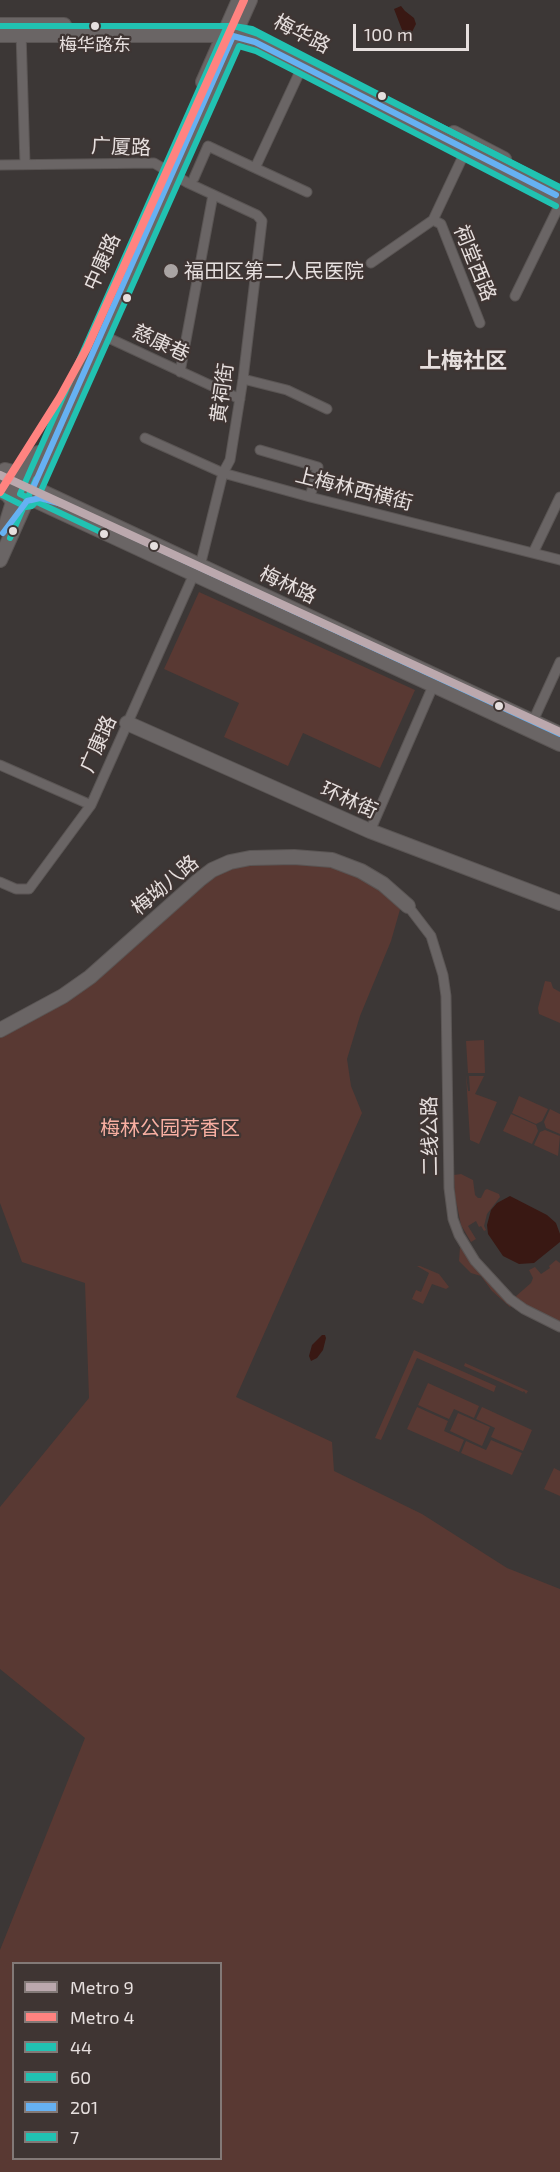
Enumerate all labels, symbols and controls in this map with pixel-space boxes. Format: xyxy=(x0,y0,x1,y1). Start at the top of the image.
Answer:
street label: 梅华路 xyxy=(270,10,334,58)
scale bar xyxy=(356,12,472,50)
marker: 梅华路东 xyxy=(89,20,101,32)
text: 100 m xyxy=(364,23,413,45)
place label: 梅华路东 xyxy=(59,34,131,56)
unlabelled marker xyxy=(376,90,388,102)
street label: 广厦路 xyxy=(91,134,151,160)
street label: 祠堂西路 xyxy=(449,221,501,305)
street label: 中康路 xyxy=(79,230,125,294)
place label: 福田区第二人民医院 xyxy=(184,259,364,283)
marker: 福田区第二人民医院 xyxy=(162,262,180,280)
unlabelled marker xyxy=(121,292,133,304)
street label: 慈康巷 xyxy=(129,319,193,367)
district label: 上梅社区 xyxy=(419,348,507,374)
street label: 黄祠街 xyxy=(206,362,238,424)
street label: 上梅林西横街 xyxy=(293,463,415,515)
unlabelled marker xyxy=(7,525,19,537)
unlabelled marker xyxy=(98,528,110,540)
unlabelled marker xyxy=(148,540,160,552)
street label: 梅林路 xyxy=(256,561,320,609)
unlabelled marker xyxy=(493,700,505,712)
street label: 广康路 xyxy=(75,712,121,776)
street label: 环林街 xyxy=(317,777,381,823)
street label: 梅坳八路 xyxy=(127,850,203,920)
street label: 二线公路 xyxy=(417,1096,443,1176)
park label: 梅林公园芳香区 xyxy=(100,1116,240,1140)
legend xyxy=(12,1962,222,2160)
text: Metro 9 xyxy=(70,1976,134,1998)
text: Metro 4 xyxy=(70,2006,135,2028)
text: 44 xyxy=(70,2036,92,2058)
text: 60 xyxy=(70,2066,91,2088)
text: 201 xyxy=(70,2096,98,2118)
text: 7 xyxy=(70,2126,79,2148)

